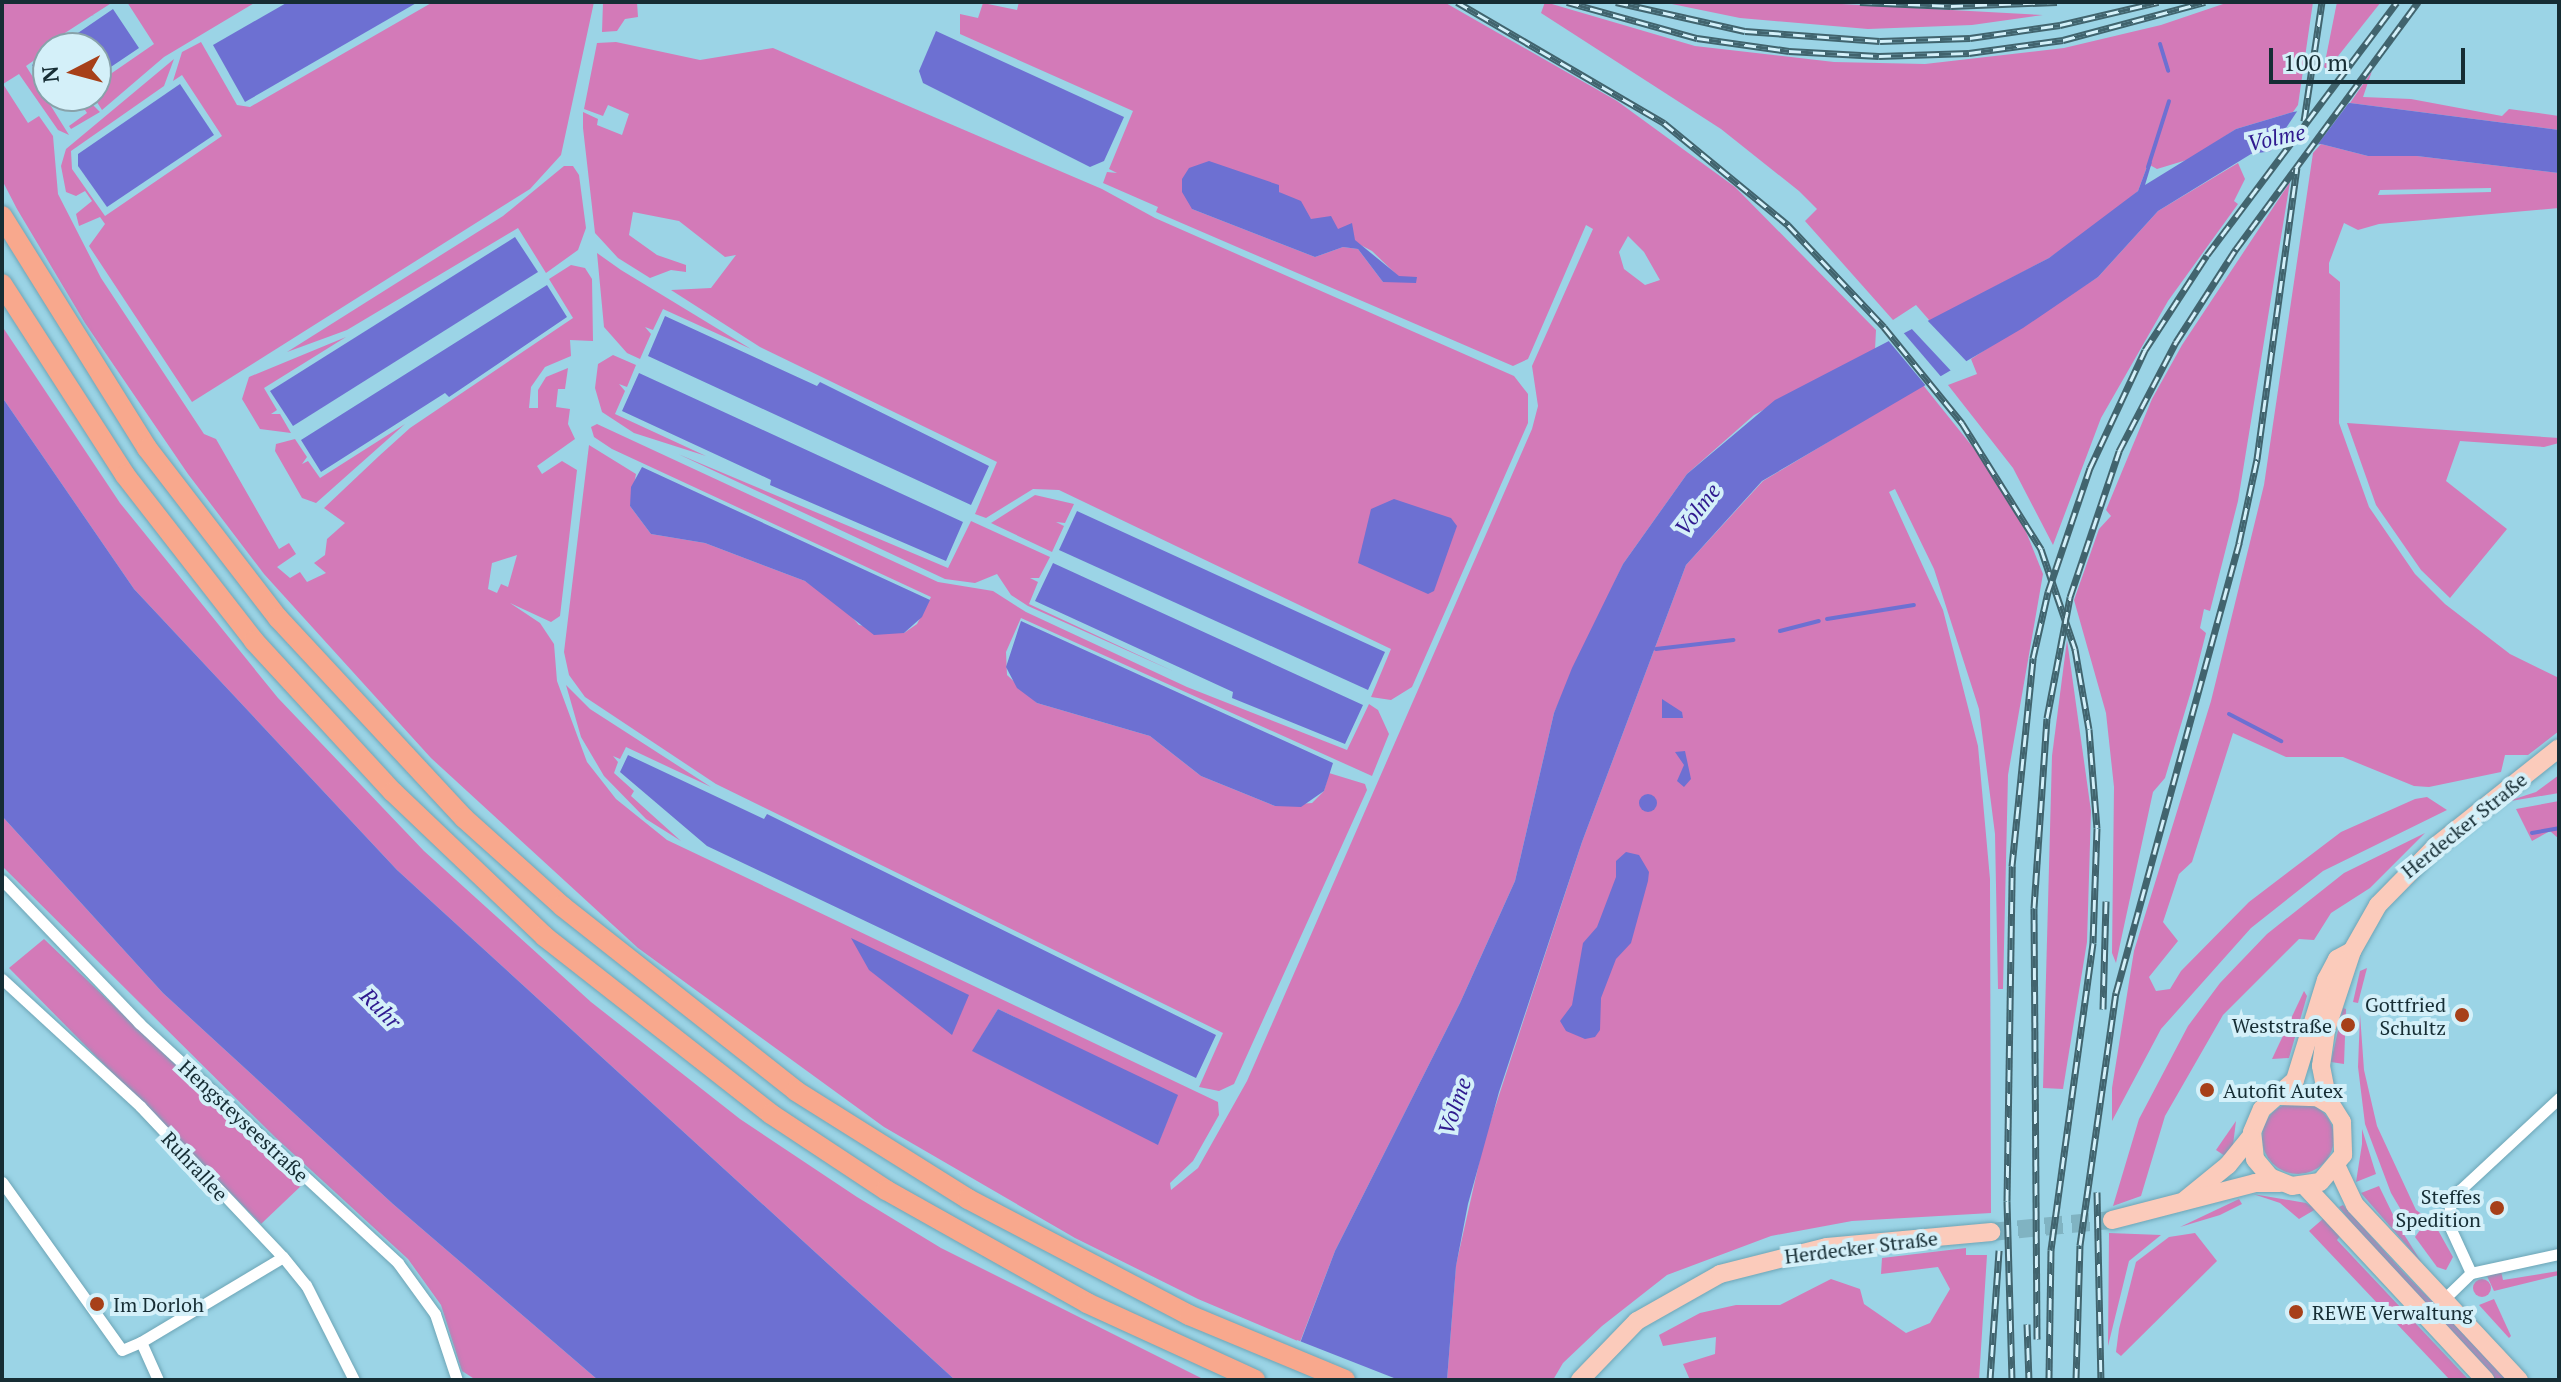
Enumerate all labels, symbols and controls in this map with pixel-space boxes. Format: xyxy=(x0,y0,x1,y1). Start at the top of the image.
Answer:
north arrow xyxy=(32,32,112,112)
scale bar xyxy=(2273,32,2469,82)
text: 100 m xyxy=(2283,46,2348,78)
text: N xyxy=(34,65,65,84)
water label: Volme xyxy=(2245,118,2307,156)
water label: Volme xyxy=(1669,478,1725,540)
street label: Herdecker Straße xyxy=(2397,767,2531,883)
water label: Ruhr xyxy=(355,982,407,1034)
place label: Gottfried Schultz xyxy=(2365,992,2446,1039)
marker: Gottfried Schultz xyxy=(2453,1006,2471,1024)
place label: Weststraße xyxy=(2232,1013,2332,1037)
marker: Weststraße xyxy=(2339,1016,2357,1034)
street label: Hengsteyseestraße xyxy=(174,1055,314,1187)
water label: Volme xyxy=(1432,1074,1476,1138)
place label: Autofit Autex xyxy=(2223,1078,2344,1102)
marker: Autofit Autex xyxy=(2198,1081,2216,1099)
street label: Ruhrallee xyxy=(157,1126,233,1206)
place label: Steffes Spedition xyxy=(2395,1184,2481,1231)
marker: Steffes Spedition xyxy=(2488,1199,2506,1217)
street label: Herdecker Straße xyxy=(1783,1226,1939,1268)
place label: Im Dorloh xyxy=(113,1292,204,1316)
marker: Im Dorloh xyxy=(88,1295,106,1313)
place label: REWE Verwaltung xyxy=(2312,1300,2473,1324)
marker: REWE Verwaltung xyxy=(2287,1303,2305,1321)

